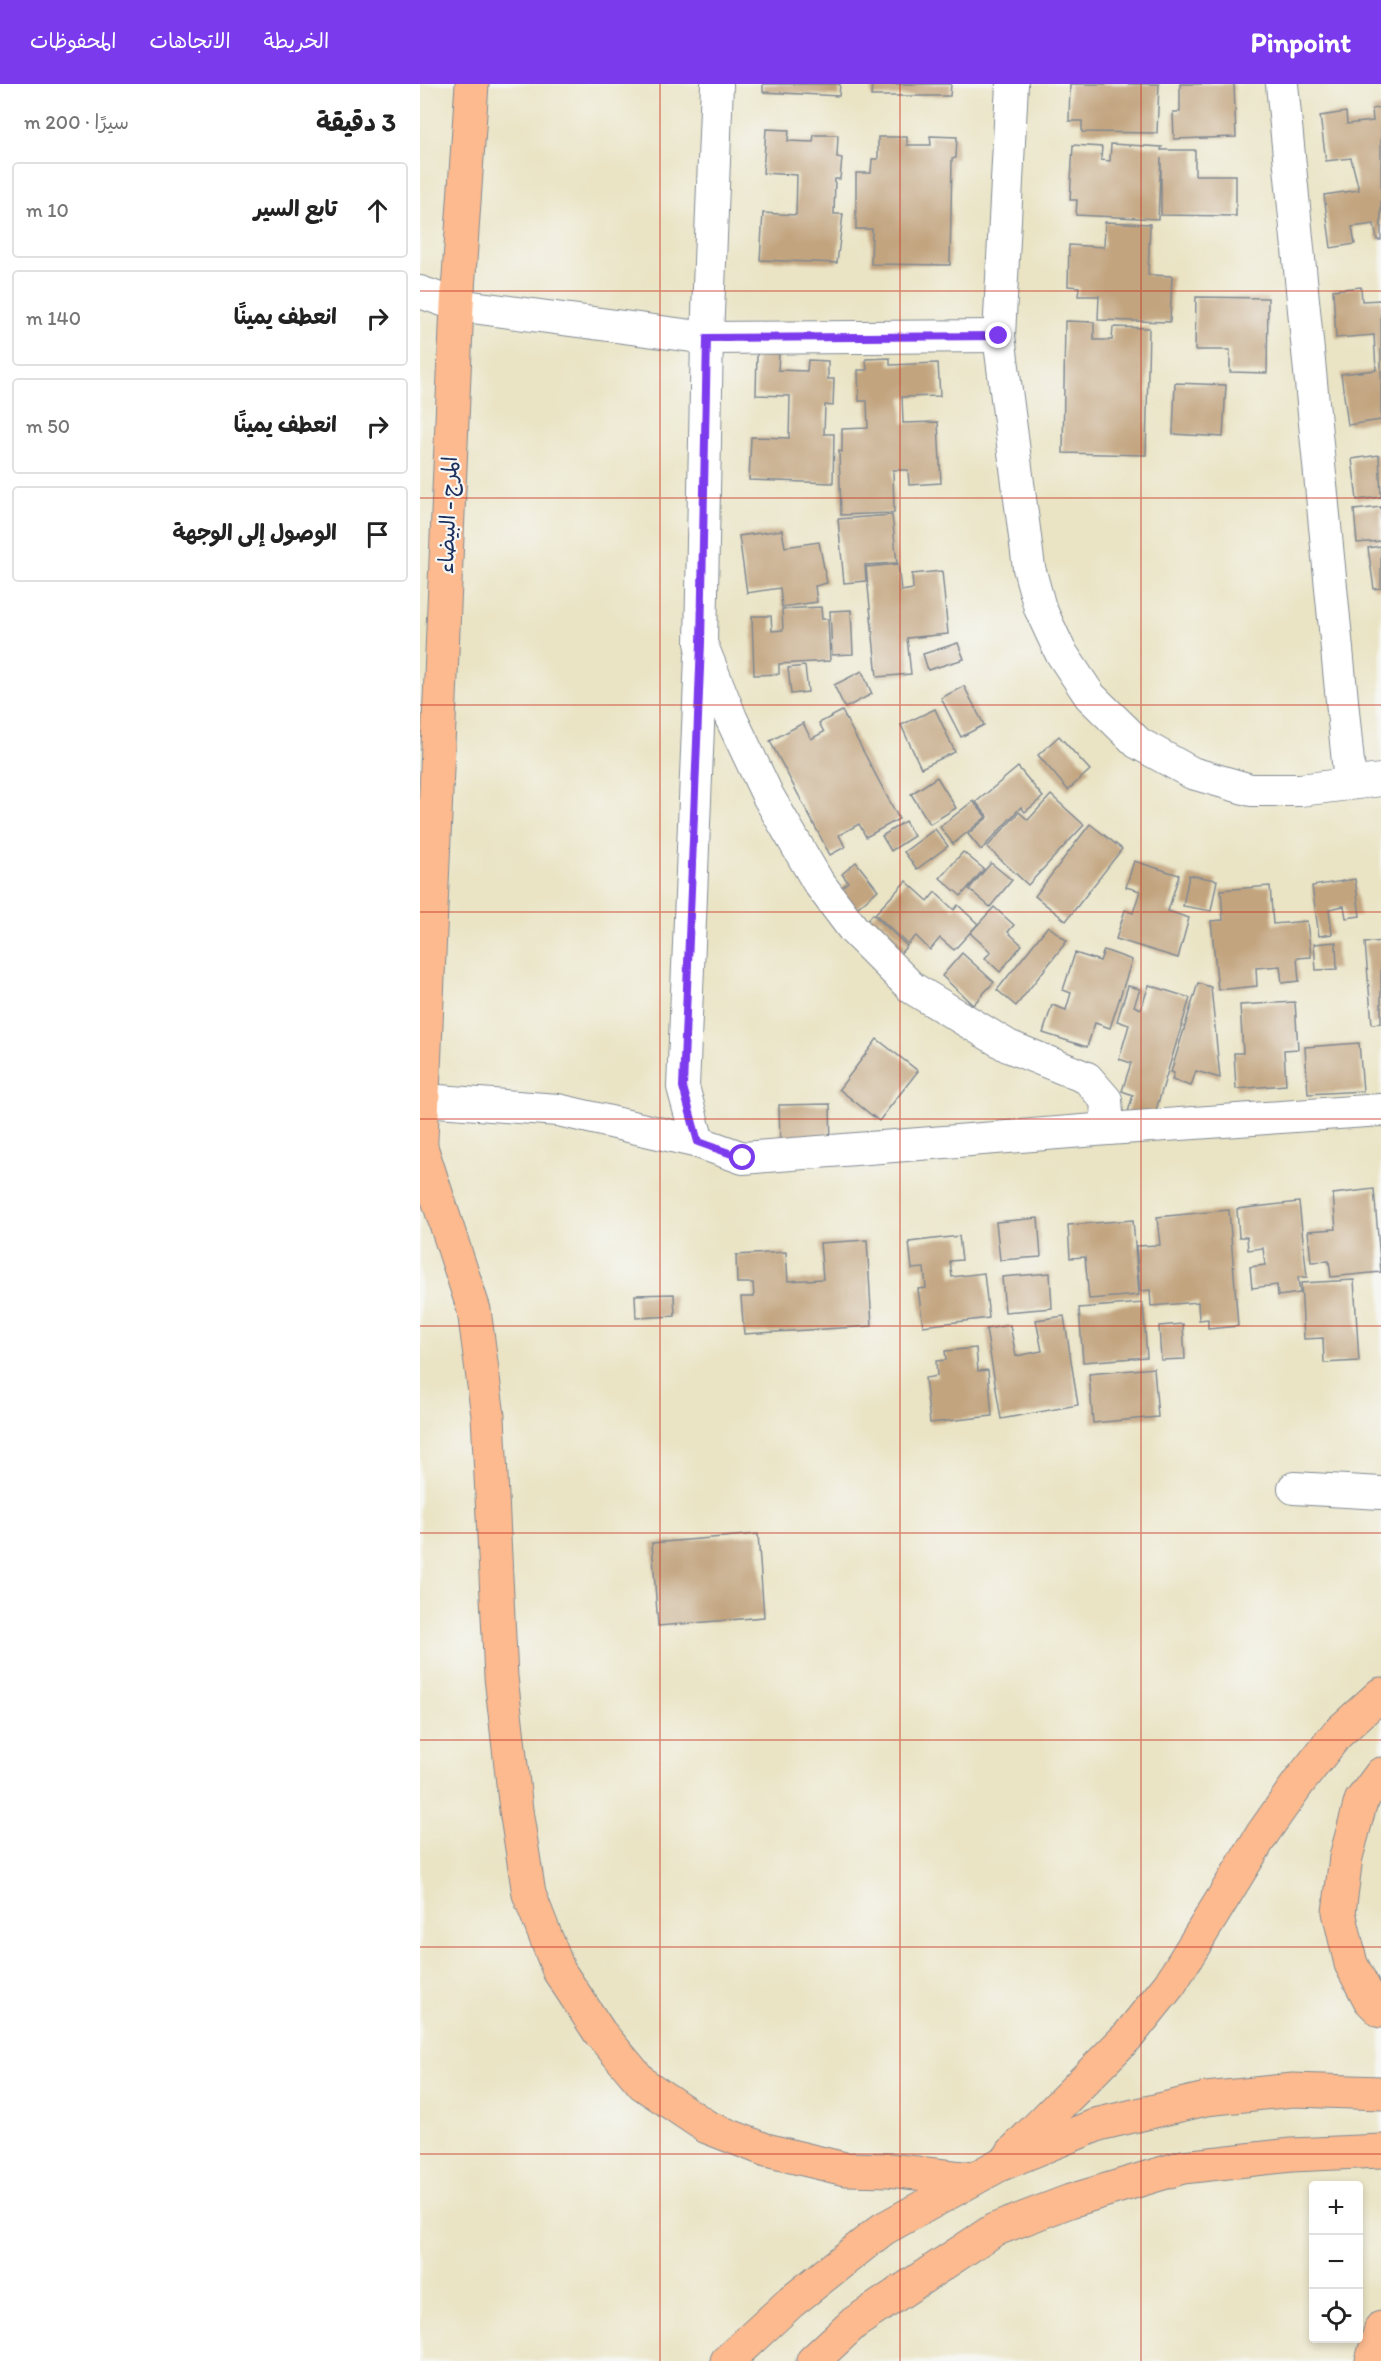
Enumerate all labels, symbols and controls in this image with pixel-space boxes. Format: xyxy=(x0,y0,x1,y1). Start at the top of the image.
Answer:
text: Pinpoint xyxy=(1250,25,1351,59)
text: المحفوظات xyxy=(30,28,116,53)
text: الاتجاهات xyxy=(149,28,231,53)
text: الخريطة xyxy=(264,28,329,53)
text: 3 دقيقة xyxy=(316,106,396,138)
text: سيرًا · 200 m xyxy=(24,110,129,134)
icon: ahead xyxy=(361,194,394,227)
text: تابع السير xyxy=(254,195,337,222)
text: 10 m xyxy=(26,198,69,222)
icon: right xyxy=(361,302,394,335)
text: انعطف يمينًا xyxy=(234,303,337,330)
text: 140 m xyxy=(26,306,81,330)
route end xyxy=(985,322,1011,348)
icon: right xyxy=(361,410,394,443)
text: انعطف يمينًا xyxy=(234,411,337,438)
text: 50 m xyxy=(26,414,70,438)
street label: المرج - البيضاء xyxy=(433,456,464,574)
icon: arrive xyxy=(361,518,394,551)
text: الوصول إلى الوجهة xyxy=(172,519,337,546)
route start xyxy=(729,1144,755,1170)
map controls xyxy=(1309,2181,1363,2343)
button: + xyxy=(1309,2181,1363,2235)
button: − xyxy=(1309,2235,1363,2289)
button: locate xyxy=(1309,2289,1363,2343)

